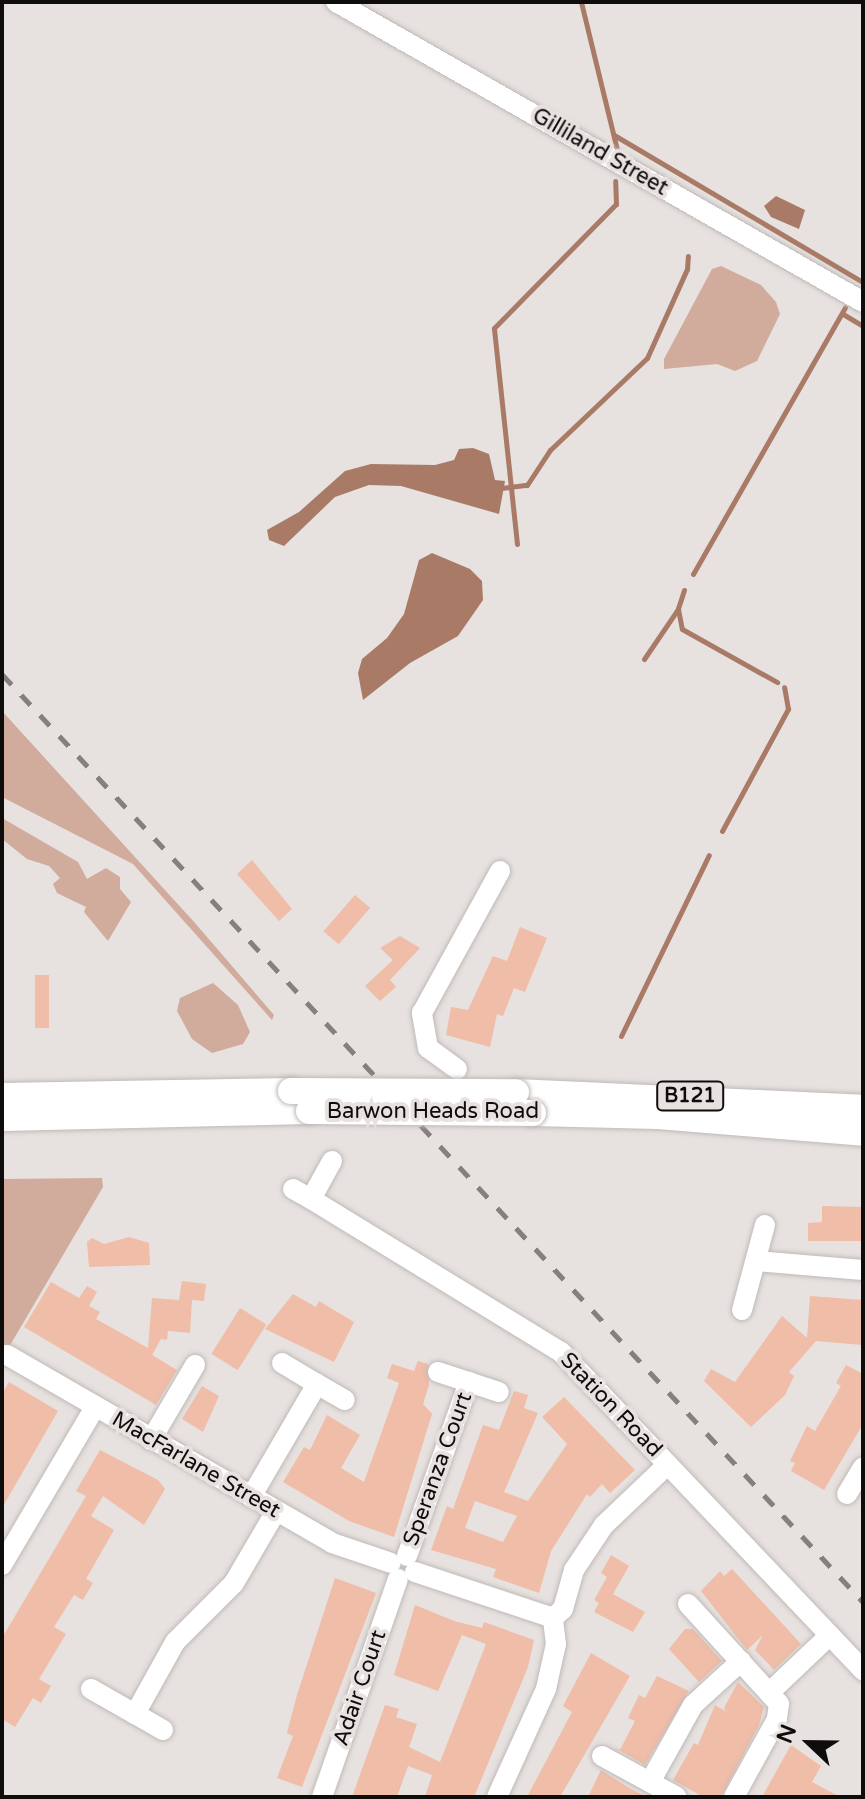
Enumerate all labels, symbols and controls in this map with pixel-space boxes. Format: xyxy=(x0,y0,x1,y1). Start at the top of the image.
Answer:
street label: Gilliland Street xyxy=(527,102,673,202)
road number: B121 xyxy=(656,1080,724,1112)
street label: Barwon Heads Road xyxy=(327,1099,539,1125)
street label: Station Road xyxy=(555,1347,667,1463)
street label: Speranza Court xyxy=(398,1389,478,1549)
street label: MacFarlane Street xyxy=(107,1406,285,1524)
street label: Adair Court xyxy=(328,1627,392,1749)
north arrow xyxy=(769,1703,849,1783)
text: N xyxy=(771,1721,802,1747)

